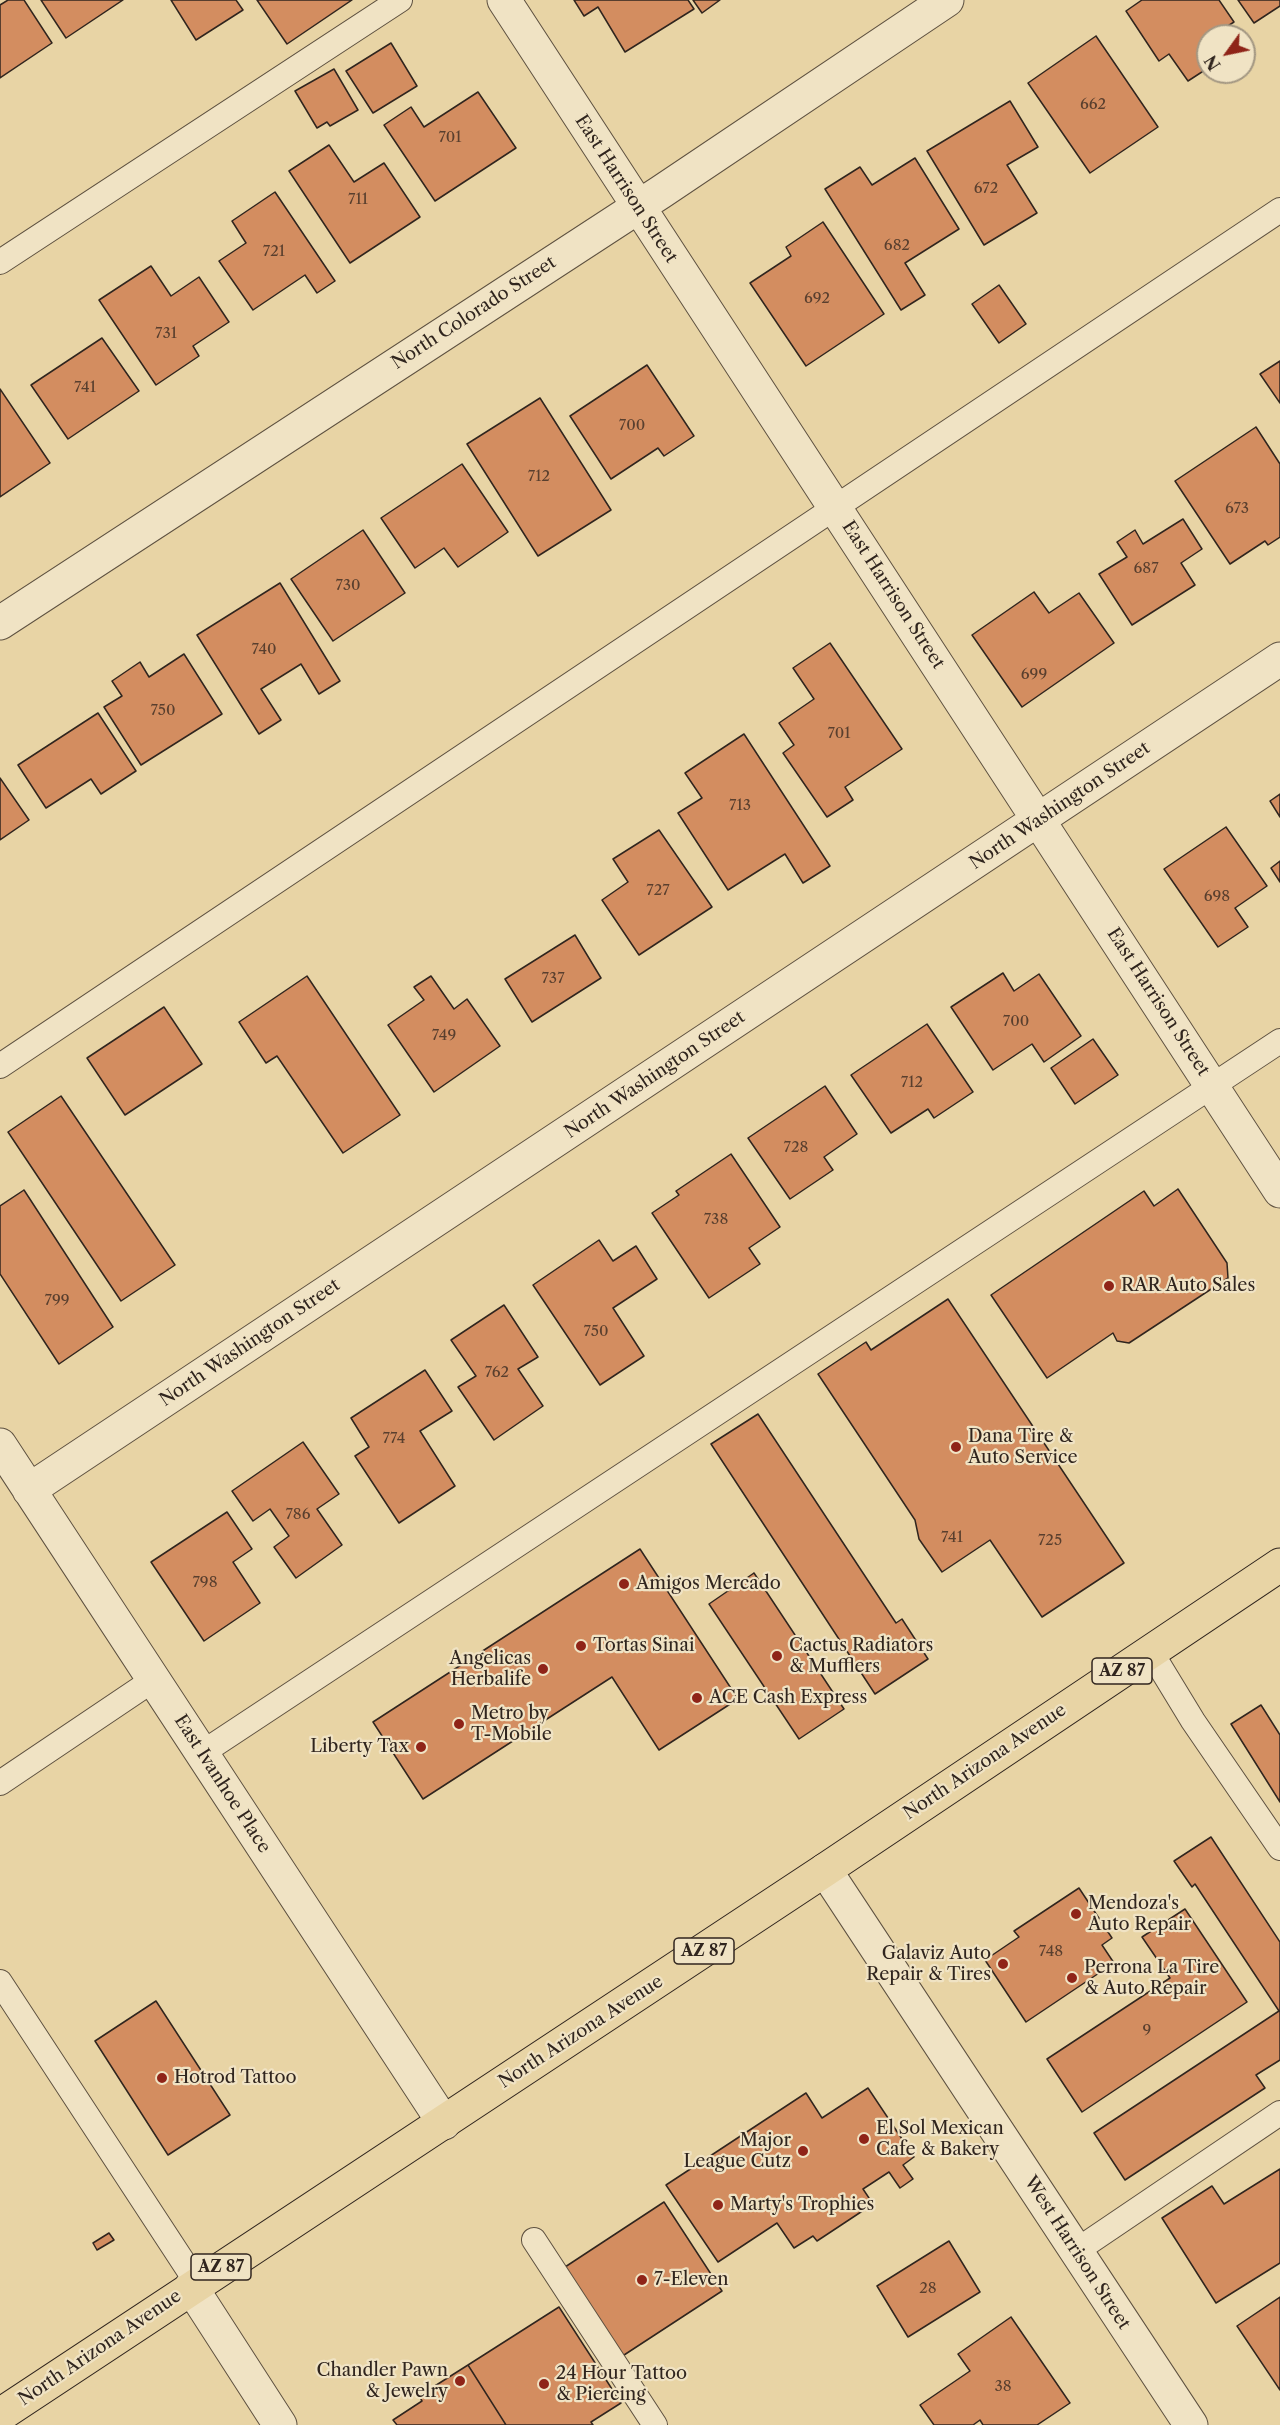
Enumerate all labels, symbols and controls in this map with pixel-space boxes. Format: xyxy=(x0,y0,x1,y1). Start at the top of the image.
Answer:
north arrow xyxy=(1196,24,1256,84)
text: N xyxy=(1200,51,1225,74)
house number: 662 xyxy=(1080,96,1106,114)
street label: East Harrison Street xyxy=(570,111,682,267)
house number: 701 xyxy=(438,129,462,147)
house number: 672 xyxy=(974,180,998,198)
house number: 711 xyxy=(348,191,368,209)
house number: 682 xyxy=(884,237,910,255)
house number: 721 xyxy=(263,243,285,261)
street label: North Colorado Street xyxy=(388,252,560,374)
house number: 692 xyxy=(804,290,830,308)
house number: 731 xyxy=(155,325,177,343)
house number: 741 xyxy=(74,379,96,397)
house number: 700 xyxy=(619,417,645,435)
house number: 712 xyxy=(528,468,550,486)
house number: 673 xyxy=(1225,500,1249,518)
street label: East Harrison Street xyxy=(837,517,949,673)
house number: 687 xyxy=(1133,560,1159,578)
house number: 730 xyxy=(335,577,361,595)
house number: 740 xyxy=(251,641,277,659)
house number: 699 xyxy=(1021,666,1047,684)
house number: 750 xyxy=(150,702,176,720)
house number: 701 xyxy=(827,725,851,743)
street label: North Washington Street xyxy=(966,738,1154,874)
house number: 713 xyxy=(729,797,751,815)
house number: 727 xyxy=(646,882,670,900)
house number: 698 xyxy=(1204,888,1230,906)
street label: East Harrison Street xyxy=(1102,924,1214,1080)
house number: 737 xyxy=(541,970,565,988)
street label: North Washington Street xyxy=(561,1007,749,1143)
house number: 700 xyxy=(1003,1013,1029,1031)
house number: 749 xyxy=(432,1027,456,1045)
house number: 712 xyxy=(901,1074,923,1092)
house number: 728 xyxy=(784,1139,808,1157)
house number: 738 xyxy=(704,1211,728,1229)
street label: North Washington Street xyxy=(156,1275,344,1411)
place label: RAR Auto Sales xyxy=(1121,1275,1255,1297)
marker: RAR Auto Sales xyxy=(1102,1279,1116,1293)
house number: 799 xyxy=(45,1292,69,1310)
house number: 750 xyxy=(583,1323,609,1341)
house number: 762 xyxy=(485,1364,509,1382)
place label: Dana Tire & Auto Service xyxy=(968,1426,1078,1468)
house number: 774 xyxy=(383,1430,405,1448)
marker: Dana Tire & Auto Service xyxy=(949,1440,963,1454)
house number: 786 xyxy=(285,1506,311,1524)
house number: 741 xyxy=(941,1529,963,1547)
house number: 725 xyxy=(1038,1532,1062,1550)
place label: Amigos Mercado xyxy=(636,1573,781,1595)
house number: 798 xyxy=(192,1574,218,1592)
marker: Amigos Mercado xyxy=(617,1577,631,1591)
place label: Tortas Sinai xyxy=(593,1635,694,1657)
place label: Cactus Radiators & Mufflers xyxy=(789,1635,933,1678)
marker: Tortas Sinai xyxy=(574,1639,588,1653)
place label: Angelicas Herbalife xyxy=(449,1648,531,1690)
marker: Cactus Radiators & Mufflers xyxy=(770,1649,784,1663)
road number: AZ 87 xyxy=(1092,1658,1152,1684)
marker: Angelicas Herbalife xyxy=(536,1662,550,1676)
place label: ACE Cash Express xyxy=(709,1687,867,1709)
marker: ACE Cash Express xyxy=(690,1691,704,1705)
street label: North Arizona Avenue xyxy=(899,1699,1071,1825)
place label: Metro by T-Mobile xyxy=(471,1703,552,1746)
street label: East Ivanhoe Place xyxy=(169,1711,275,1857)
marker: Metro by T-Mobile xyxy=(452,1717,466,1731)
place label: Liberty Tax xyxy=(310,1736,409,1758)
marker: Liberty Tax xyxy=(414,1740,428,1754)
place label: Mendoza's Auto Repair xyxy=(1088,1893,1191,1936)
marker: Mendoza's Auto Repair xyxy=(1069,1907,1083,1921)
road number: AZ 87 xyxy=(674,1938,734,1964)
place label: Galaviz Auto Repair & Tires xyxy=(866,1943,991,1986)
house number: 748 xyxy=(1039,1943,1063,1961)
marker: Galaviz Auto Repair & Tires xyxy=(996,1957,1010,1971)
place label: Perrona La Tire & Auto Repair xyxy=(1084,1957,1219,2000)
street label: North Arizona Avenue xyxy=(495,1971,667,2093)
marker: Perrona La Tire & Auto Repair xyxy=(1065,1971,1079,1985)
house number: 9 xyxy=(1143,2022,1151,2040)
place label: Hotrod Tattoo xyxy=(174,2067,297,2089)
marker: Hotrod Tattoo xyxy=(155,2071,169,2085)
place label: El Sol Mexican Cafe & Bakery xyxy=(876,2118,1004,2160)
place label: Major League Cutz xyxy=(684,2130,791,2172)
marker: El Sol Mexican Cafe & Bakery xyxy=(857,2132,871,2146)
marker: Major League Cutz xyxy=(796,2144,810,2158)
street label: West Harrison Street xyxy=(1019,2172,1135,2334)
place label: Marty's Trophies xyxy=(730,2194,874,2216)
marker: Marty's Trophies xyxy=(711,2198,725,2212)
road number: AZ 87 xyxy=(191,2254,251,2280)
place label: 7-Eleven xyxy=(654,2269,729,2291)
marker: 7-Eleven xyxy=(635,2273,649,2287)
house number: 28 xyxy=(919,2280,937,2298)
street label: North Arizona Avenue xyxy=(14,2285,186,2411)
place label: Chandler Pawn & Jewelry xyxy=(317,2360,448,2402)
place label: 24 Hour Tattoo & Piercing xyxy=(556,2363,687,2406)
marker: Chandler Pawn & Jewelry xyxy=(453,2374,467,2388)
marker: 24 Hour Tattoo & Piercing xyxy=(537,2377,551,2391)
house number: 38 xyxy=(994,2378,1012,2396)

